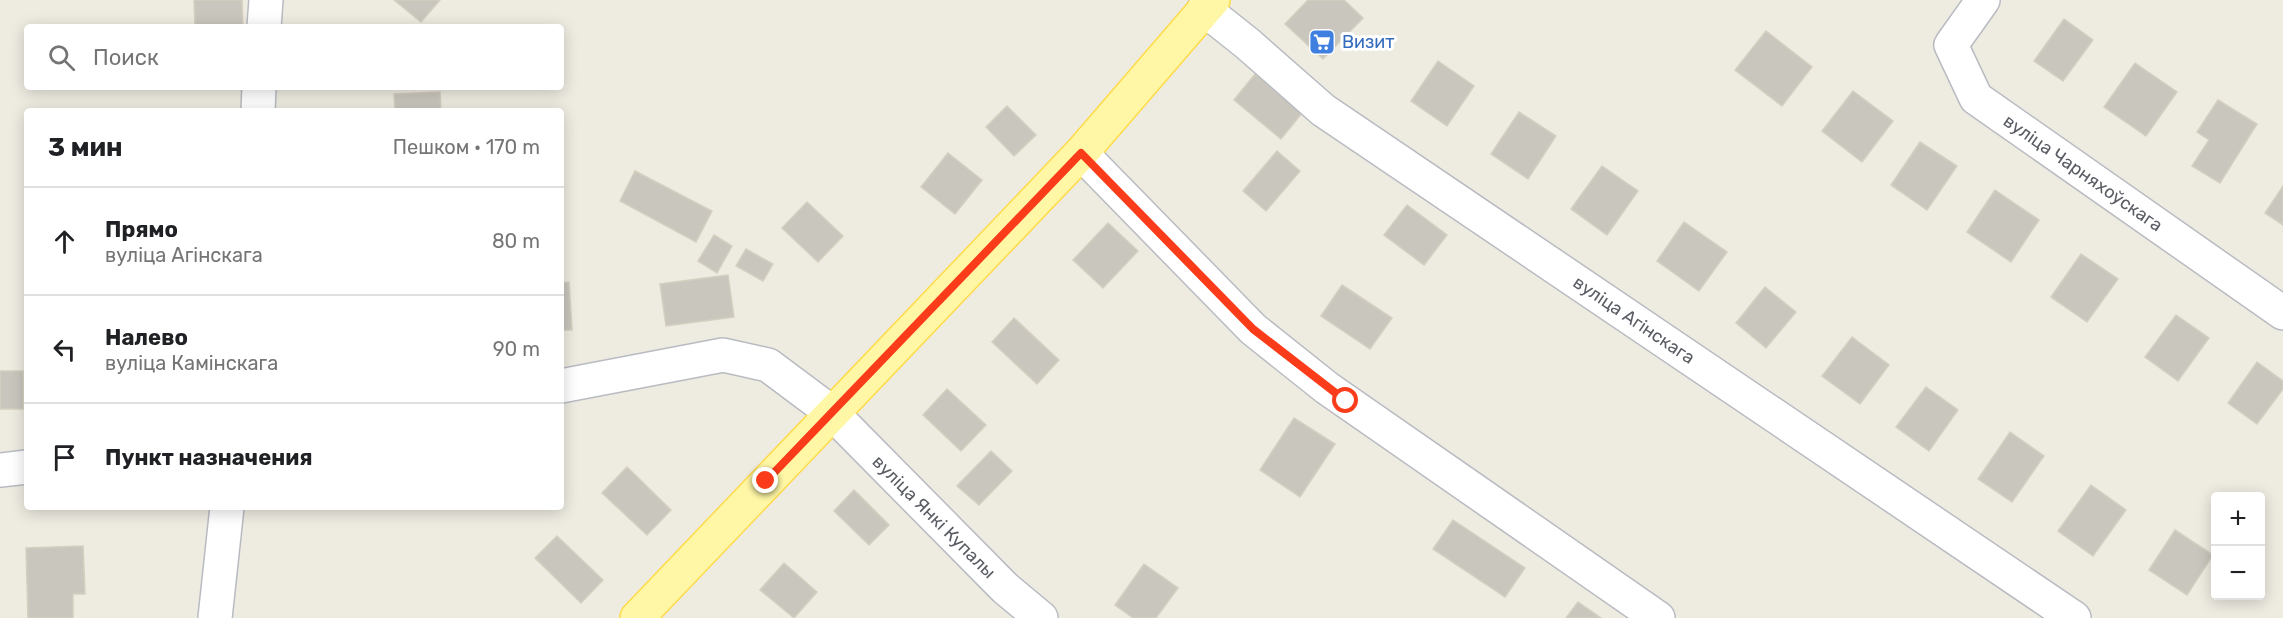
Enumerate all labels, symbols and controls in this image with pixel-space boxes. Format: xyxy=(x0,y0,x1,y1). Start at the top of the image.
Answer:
search box xyxy=(24,24,564,90)
supermarket icon: Визит xyxy=(1307,27,1337,57)
place label: Визит xyxy=(1342,31,1394,53)
icon: search xyxy=(45,41,78,74)
text: Поиск xyxy=(93,44,159,71)
street label: вуліца Чарняхоўскага xyxy=(1999,110,2167,236)
text: 3 мин xyxy=(48,132,123,163)
text: Пешком · 170 m xyxy=(393,135,540,159)
text: Прямо xyxy=(105,216,178,243)
icon: ahead xyxy=(48,225,81,258)
text: 80 m xyxy=(492,229,540,253)
text: вуліца Агінскага xyxy=(105,243,263,267)
street label: вуліца Агінскага xyxy=(1569,271,1699,369)
text: Налево xyxy=(105,324,188,351)
icon: left xyxy=(48,333,81,366)
text: 90 m xyxy=(493,337,540,361)
text: вуліца Камінскага xyxy=(105,351,278,375)
route start xyxy=(1332,387,1358,413)
icon: arrive xyxy=(48,441,81,474)
text: Пункт назначения xyxy=(105,444,313,471)
street label: вуліца Янкі Купалы xyxy=(868,451,1000,583)
route end xyxy=(752,467,778,493)
map controls xyxy=(2211,492,2265,600)
button: + xyxy=(2211,492,2265,546)
button: − xyxy=(2211,546,2265,600)

